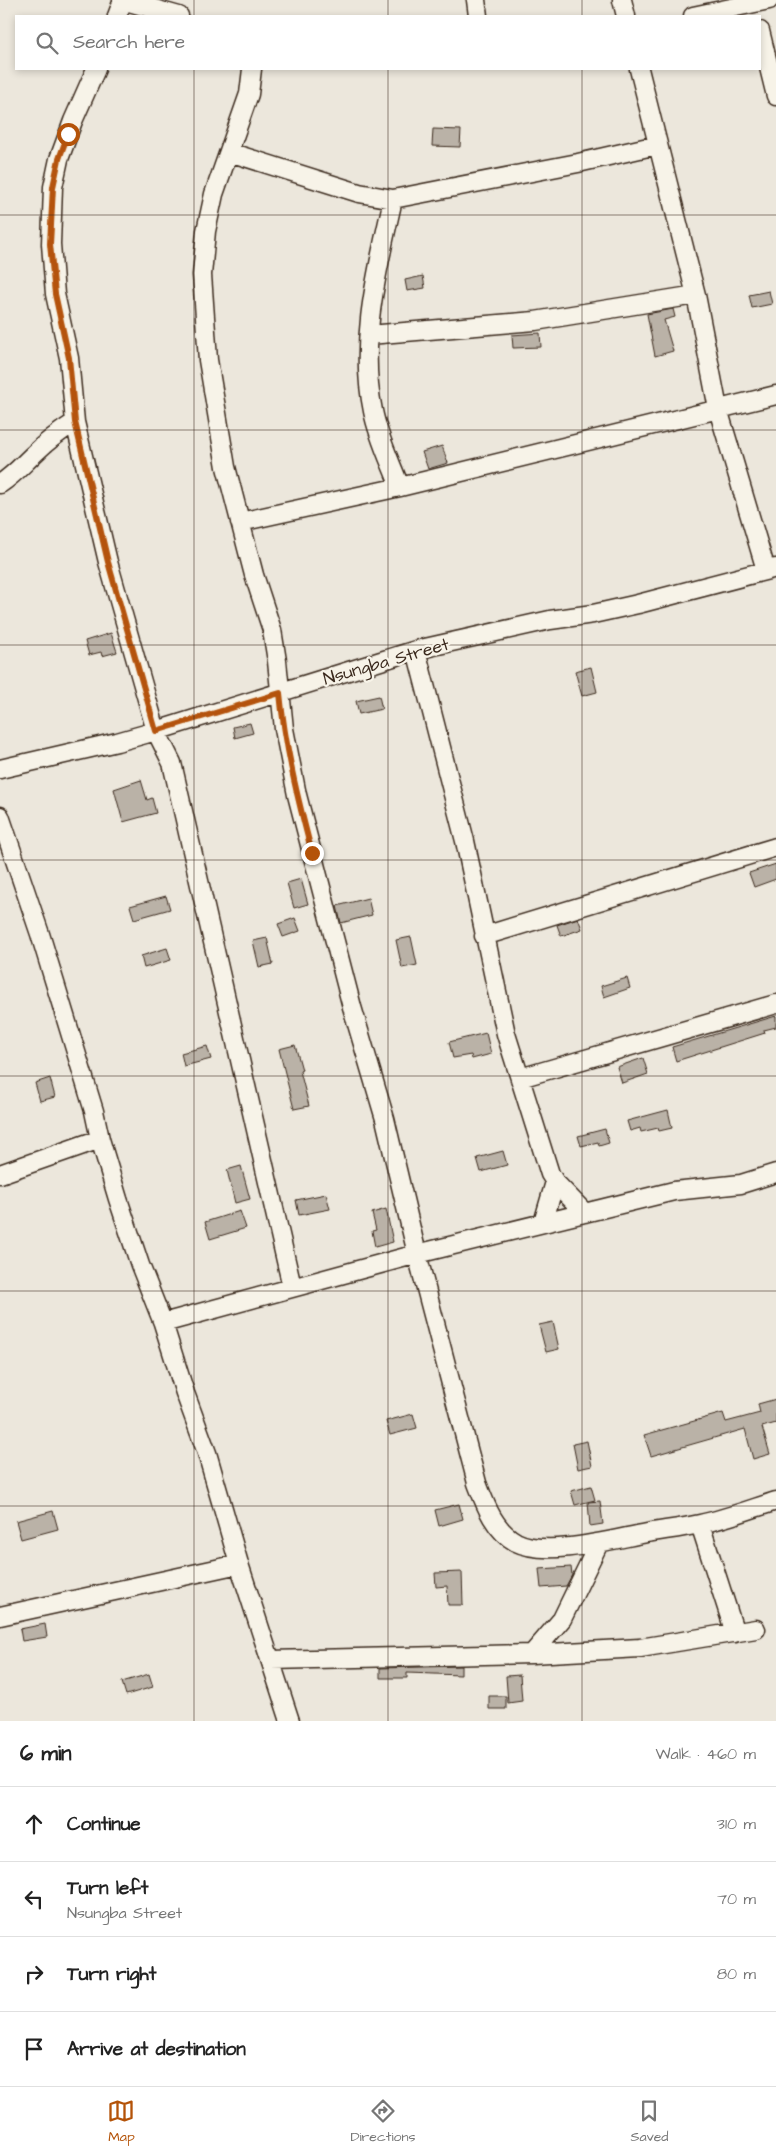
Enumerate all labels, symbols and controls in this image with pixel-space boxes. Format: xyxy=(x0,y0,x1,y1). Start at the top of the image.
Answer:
search box xyxy=(15,15,761,70)
icon: search xyxy=(33,29,61,57)
text: Search here xyxy=(73,29,185,56)
route start xyxy=(57,123,80,146)
street label: Nsungba Street xyxy=(320,631,453,692)
route end xyxy=(301,842,324,865)
text: 6 min xyxy=(20,1739,72,1768)
text: Walk · 460 m xyxy=(656,1743,756,1765)
icon: ahead xyxy=(20,1810,48,1838)
text: Continue xyxy=(67,1811,141,1838)
text: 310 m xyxy=(717,1813,756,1835)
text: Turn left xyxy=(67,1875,148,1902)
icon: left xyxy=(20,1885,48,1913)
text: 70 m xyxy=(717,1888,756,1910)
text: Nsungba Street xyxy=(67,1902,182,1924)
icon: right xyxy=(20,1960,48,1988)
text: Turn right xyxy=(67,1961,156,1988)
text: 80 m xyxy=(717,1963,756,1985)
icon: arrive xyxy=(20,2035,48,2063)
text: Arrive at destination xyxy=(67,2036,246,2063)
tab: Map xyxy=(107,2097,135,2147)
tab: Directions xyxy=(350,2097,415,2147)
tab: Saved xyxy=(630,2097,669,2147)

